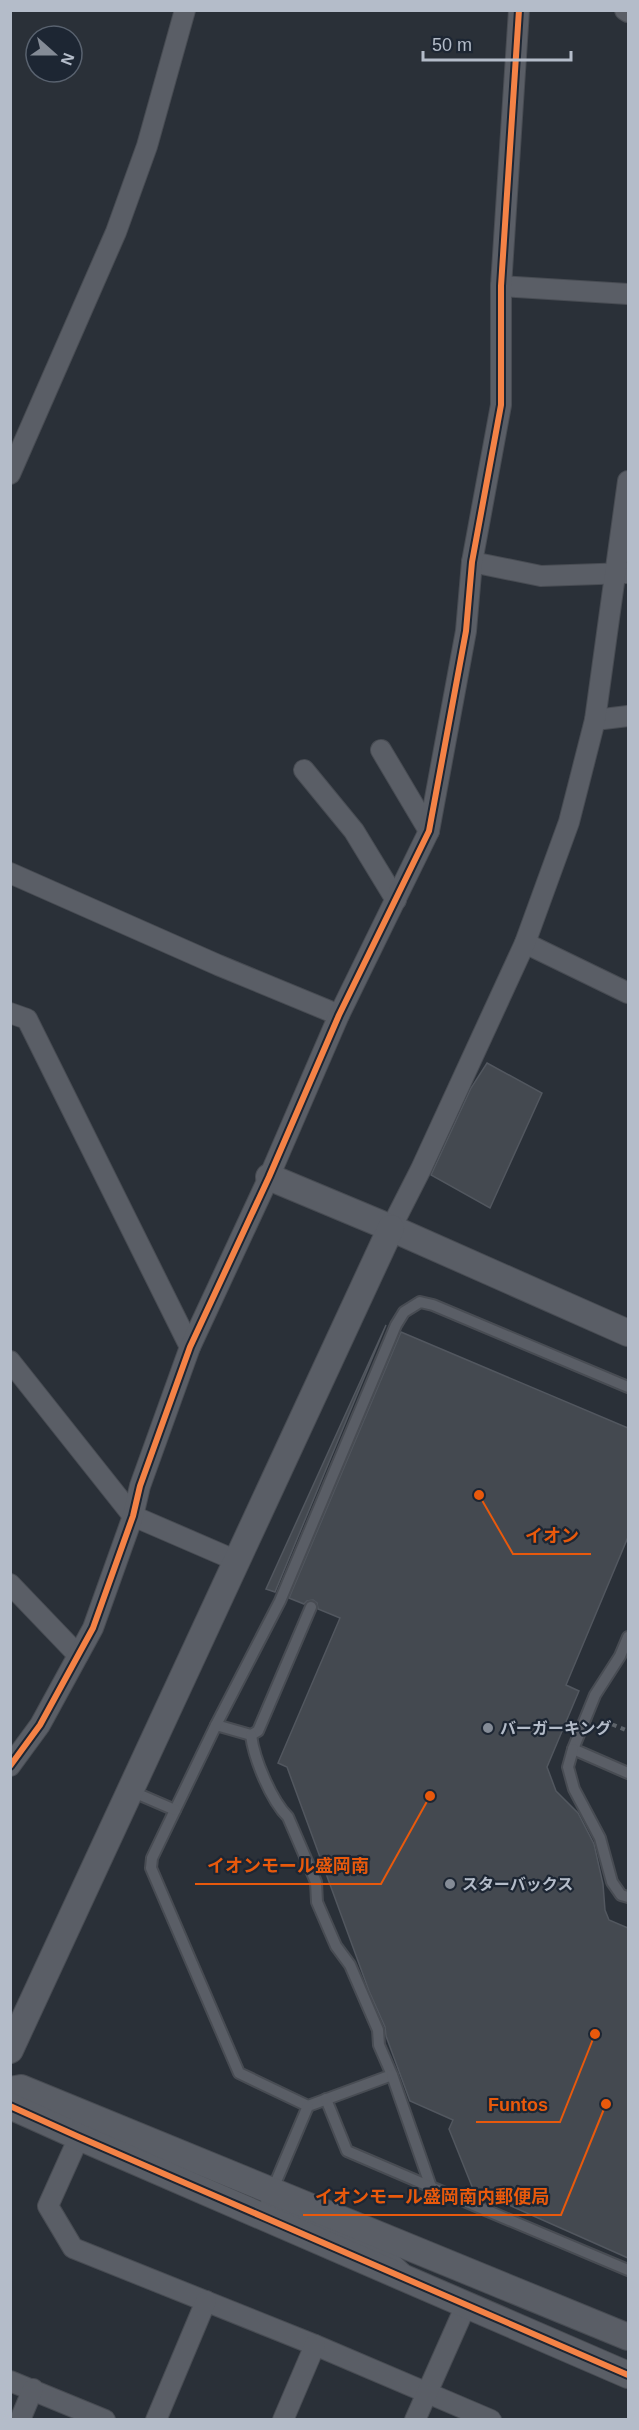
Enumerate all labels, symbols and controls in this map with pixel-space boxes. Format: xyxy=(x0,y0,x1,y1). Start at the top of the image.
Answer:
north arrow xyxy=(24,24,84,84)
scale bar xyxy=(423,24,572,62)
text: 50 m xyxy=(432,35,472,55)
text: N xyxy=(58,51,78,68)
callout: イオン xyxy=(513,1518,591,1554)
text: イオン xyxy=(525,1526,579,1546)
place label: バーガーキング xyxy=(500,1719,612,1737)
marker: バーガーキング xyxy=(481,1721,495,1735)
callout: イオンモール盛岡南 xyxy=(195,1848,381,1884)
text: イオンモール盛岡南 xyxy=(207,1856,369,1876)
place label: スターバックス xyxy=(462,1876,573,1893)
marker: スターバックス xyxy=(443,1877,457,1891)
callout: Funtos xyxy=(476,2086,560,2122)
text: Funtos xyxy=(488,2095,548,2115)
callout: イオンモール盛岡南内郵便局 xyxy=(303,2179,561,2215)
text: イオンモール盛岡南内郵便局 xyxy=(315,2187,549,2207)

